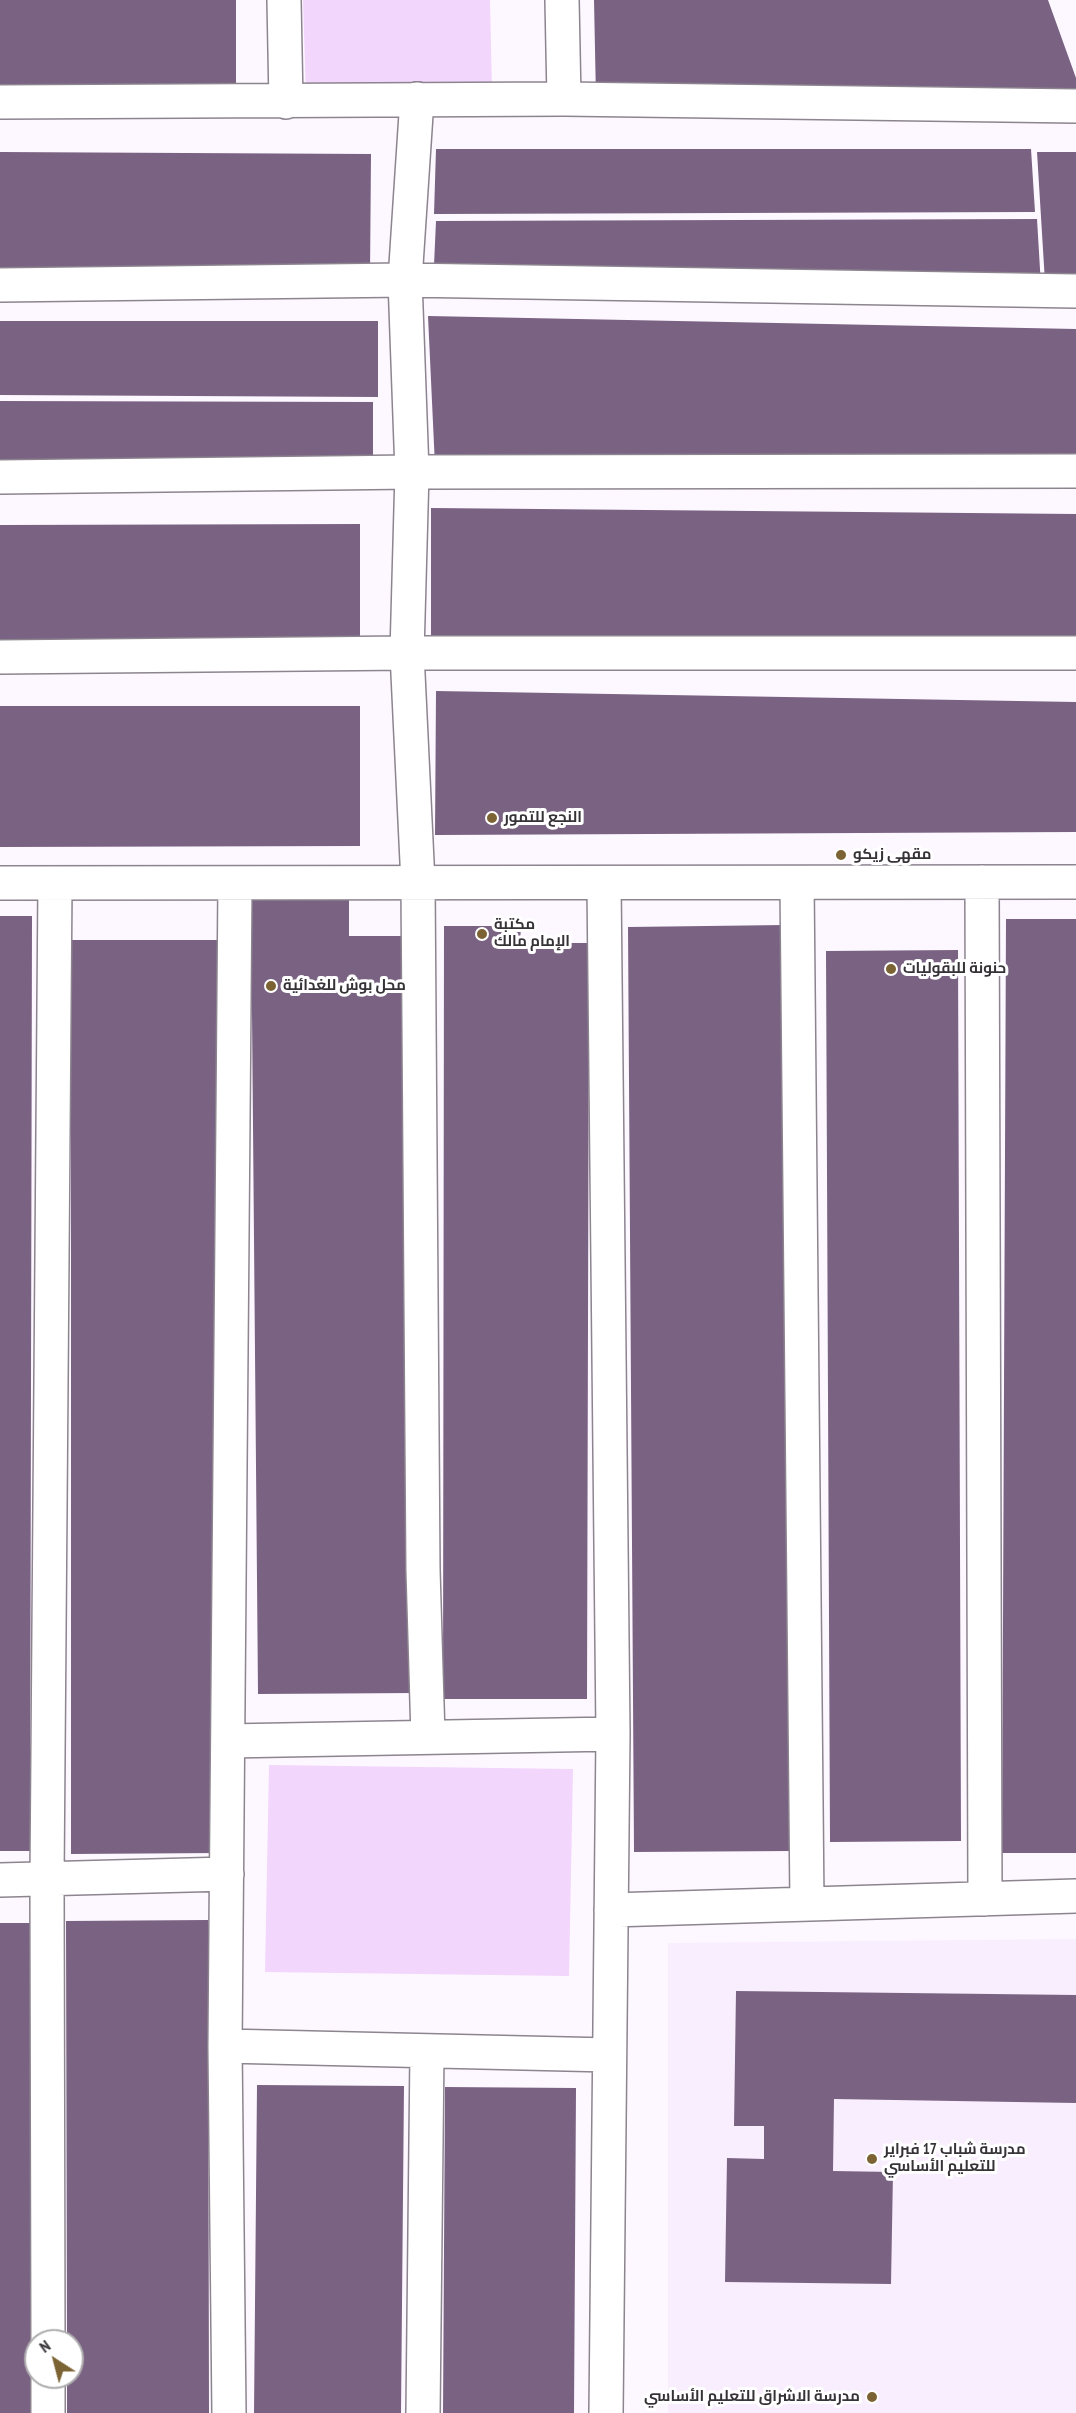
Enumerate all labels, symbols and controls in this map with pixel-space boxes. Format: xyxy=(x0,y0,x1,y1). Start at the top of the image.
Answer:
place label: النجع للتمور xyxy=(504,809,582,827)
marker: النجع للتمور xyxy=(485,811,499,825)
place label: مقهى زيكو xyxy=(853,846,931,864)
marker: مقهى زيكو xyxy=(834,848,848,862)
place label: مكتبة الإمام مالك xyxy=(494,916,570,951)
marker: مكتبة الإمام مالك xyxy=(475,927,489,941)
place label: حنونة للبقوليات xyxy=(903,960,1006,978)
marker: حنونة للبقوليات xyxy=(884,962,898,976)
place label: محل بوش للغدائية xyxy=(283,977,406,995)
marker: محل بوش للغدائية xyxy=(264,979,278,993)
place label: مدرسة شباب 17 فبراير للتعليم الأساسي xyxy=(884,2141,1026,2176)
marker: مدرسة شباب 17 فبراير للتعليم الأساسي xyxy=(865,2152,879,2166)
north arrow xyxy=(24,2329,84,2389)
text: N xyxy=(35,2335,54,2357)
place label: مدرسة الاشراق للتعليم الأساسي xyxy=(644,2388,860,2406)
marker: مدرسة الاشراق للتعليم الأساسي xyxy=(865,2390,879,2404)

